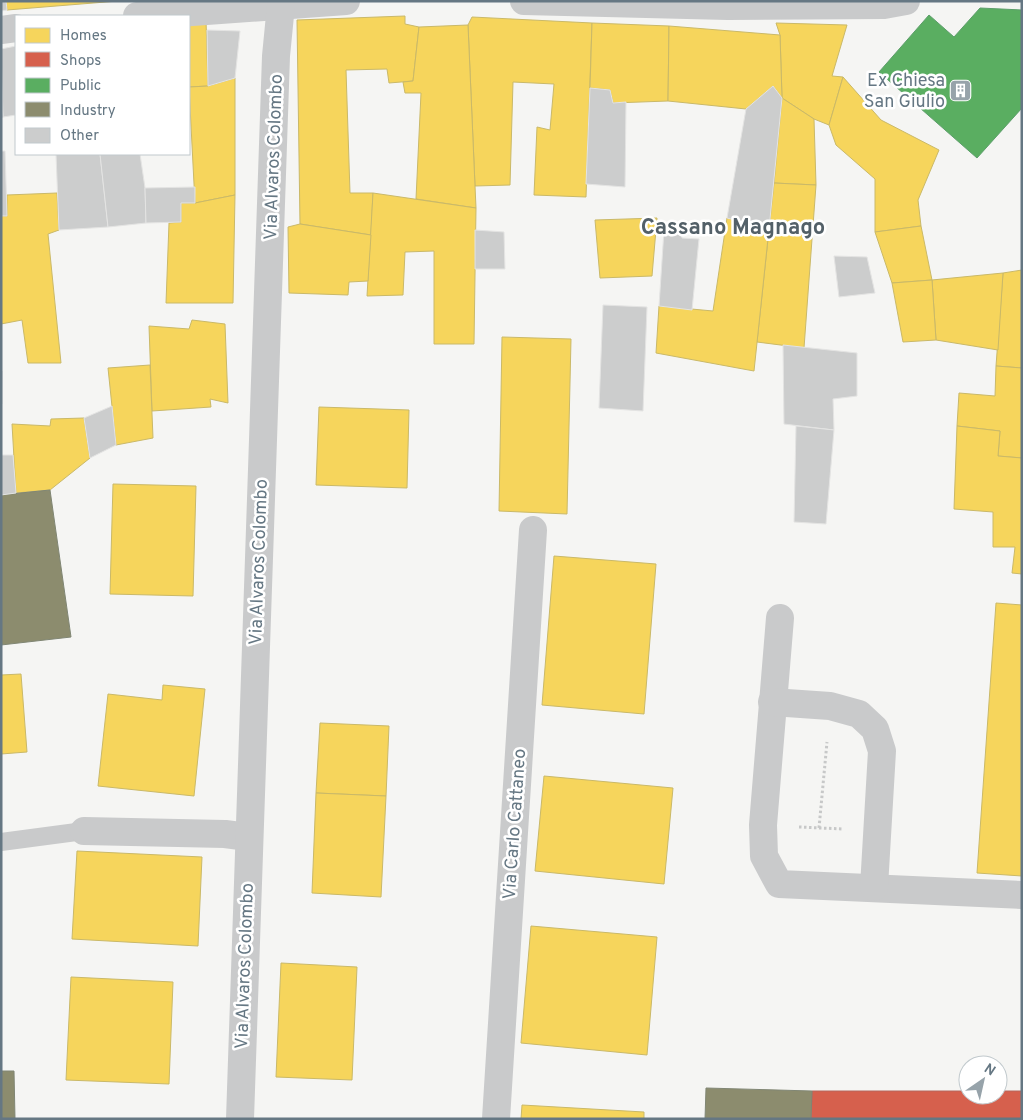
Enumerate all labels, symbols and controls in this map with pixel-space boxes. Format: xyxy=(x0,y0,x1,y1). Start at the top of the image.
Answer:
legend xyxy=(15,15,190,155)
text: Homes xyxy=(60,27,107,46)
text: Shops xyxy=(60,52,101,71)
place label: Ex Chiesa San Giulio xyxy=(864,70,945,114)
street label: Via Alvaros Colombo xyxy=(260,74,289,240)
text: Public xyxy=(60,77,101,96)
building icon: Ex Chiesa San Giulio xyxy=(949,78,973,102)
text: Industry xyxy=(60,102,116,121)
text: Other xyxy=(60,127,99,146)
district label: Cassano Magnago xyxy=(641,215,825,242)
street label: Via Alvaros Colombo xyxy=(245,479,274,645)
street label: Via Carlo Cattaneo xyxy=(499,748,532,900)
street label: Via Alvaros Colombo xyxy=(231,883,260,1049)
north arrow xyxy=(958,1055,1008,1105)
text: N xyxy=(981,1061,998,1080)

